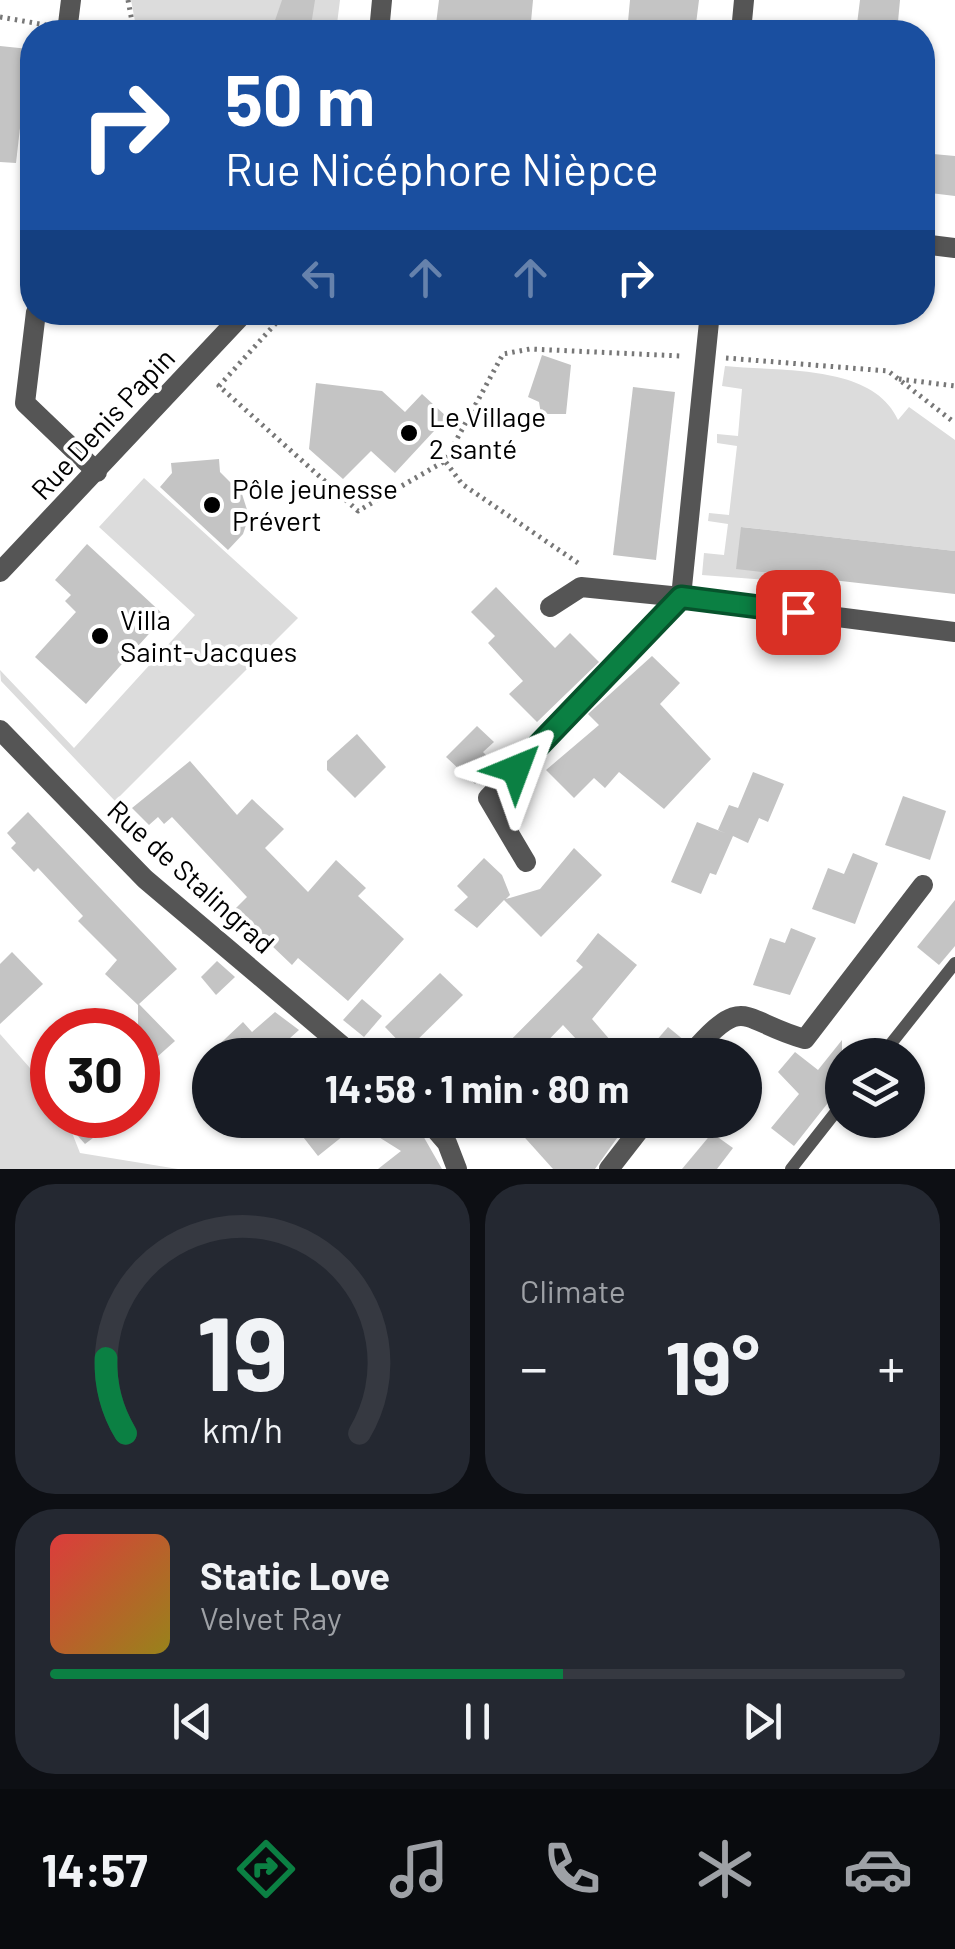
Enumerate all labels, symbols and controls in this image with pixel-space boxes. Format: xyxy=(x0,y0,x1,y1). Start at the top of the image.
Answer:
text: 50 m xyxy=(225,56,375,140)
icon: right xyxy=(60,60,190,190)
text: Rue Nicéphore Nièpce xyxy=(225,141,659,195)
icon: left xyxy=(293,250,348,305)
icon: ahead xyxy=(398,250,453,305)
icon: ahead xyxy=(503,250,558,305)
icon: right xyxy=(608,250,663,305)
street label: Rue Denis Papin xyxy=(23,341,181,506)
place label: Le Village 2 santé xyxy=(429,399,546,465)
marker: Le Village 2 santé xyxy=(398,422,420,444)
place label: Pôle jeunesse Prévert xyxy=(232,471,398,537)
marker: Pôle jeunesse Prévert xyxy=(201,494,223,516)
pin xyxy=(756,570,841,655)
icon: arrive xyxy=(771,585,826,640)
place label: Villa Saint-Jacques xyxy=(120,602,297,668)
marker: Villa Saint-Jacques xyxy=(89,625,111,647)
position arrow xyxy=(464,717,568,821)
street label: Rue de Stalingrad xyxy=(101,792,282,960)
speed limit sign: 30 xyxy=(30,1008,160,1138)
map controls xyxy=(825,1038,925,1138)
button: layers xyxy=(825,1038,925,1138)
text: 14:58 · 1 min · 80 m xyxy=(325,1065,629,1111)
text: Climate xyxy=(520,1271,626,1309)
text: 19 xyxy=(196,1287,289,1412)
text: 19° xyxy=(665,1320,760,1410)
text: − xyxy=(520,1333,548,1399)
text: + xyxy=(877,1333,905,1399)
text: km/h xyxy=(202,1407,283,1450)
text: Static Love xyxy=(200,1552,390,1598)
text: Velvet Ray xyxy=(200,1598,342,1636)
icon: previous xyxy=(165,1694,220,1749)
icon: pause xyxy=(450,1694,505,1749)
icon: next xyxy=(735,1694,790,1749)
icon: directions xyxy=(231,1834,301,1904)
icon: music xyxy=(384,1834,454,1904)
icon: phone xyxy=(537,1834,607,1904)
icon: climate xyxy=(690,1834,760,1904)
icon: car xyxy=(843,1834,913,1904)
text: 14:57 xyxy=(42,1842,148,1896)

